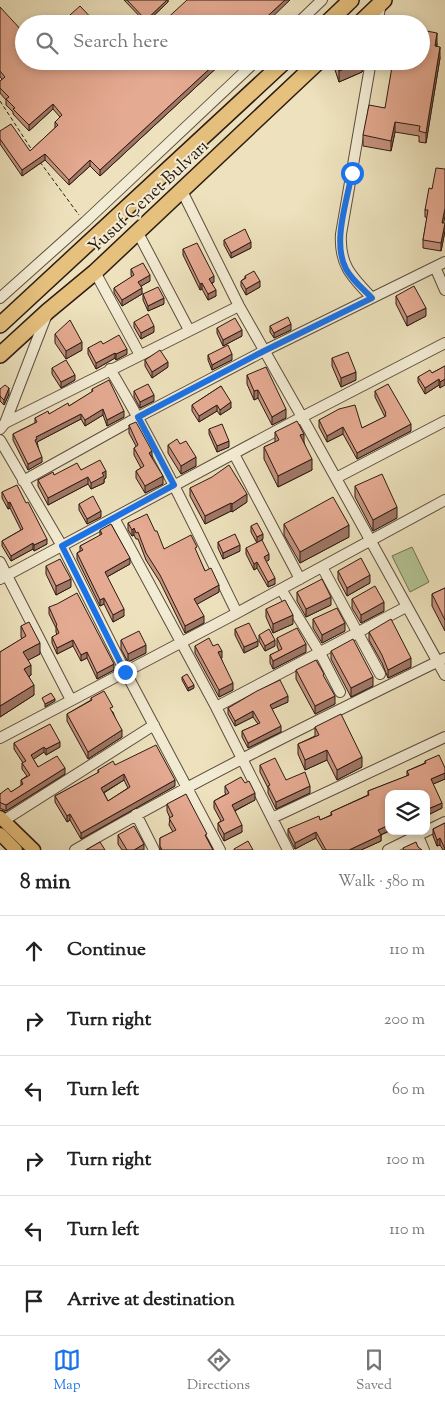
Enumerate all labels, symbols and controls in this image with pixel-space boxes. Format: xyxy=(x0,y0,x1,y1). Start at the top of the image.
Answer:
search box xyxy=(15,15,430,70)
icon: search xyxy=(33,29,61,57)
text: Search here xyxy=(73,29,168,56)
street label: Yusuf Çenet Bulvarı xyxy=(83,135,215,260)
route start xyxy=(341,162,364,185)
route end xyxy=(114,661,137,684)
map controls xyxy=(385,790,430,835)
button: layers xyxy=(385,790,430,835)
text: 8 min xyxy=(20,868,71,898)
text: Walk · 580 m xyxy=(338,871,425,894)
icon: ahead xyxy=(20,937,48,965)
text: Continue xyxy=(67,937,146,964)
text: 110 m xyxy=(389,939,425,962)
icon: right xyxy=(20,1007,48,1035)
text: Turn right xyxy=(67,1007,151,1034)
text: 200 m xyxy=(384,1009,425,1032)
icon: left xyxy=(20,1077,48,1105)
text: Turn left xyxy=(67,1077,139,1104)
text: 60 m xyxy=(392,1079,425,1102)
icon: right xyxy=(20,1147,48,1175)
text: Turn right xyxy=(67,1147,151,1174)
text: 100 m xyxy=(386,1149,425,1172)
icon: left xyxy=(20,1217,48,1245)
text: Turn left xyxy=(67,1217,139,1244)
text: 110 m xyxy=(389,1219,425,1242)
icon: arrive xyxy=(20,1287,48,1315)
text: Arrive at destination xyxy=(67,1287,235,1314)
tab: Map xyxy=(53,1346,81,1396)
tab: Directions xyxy=(187,1346,250,1396)
tab: Saved xyxy=(356,1346,392,1396)

